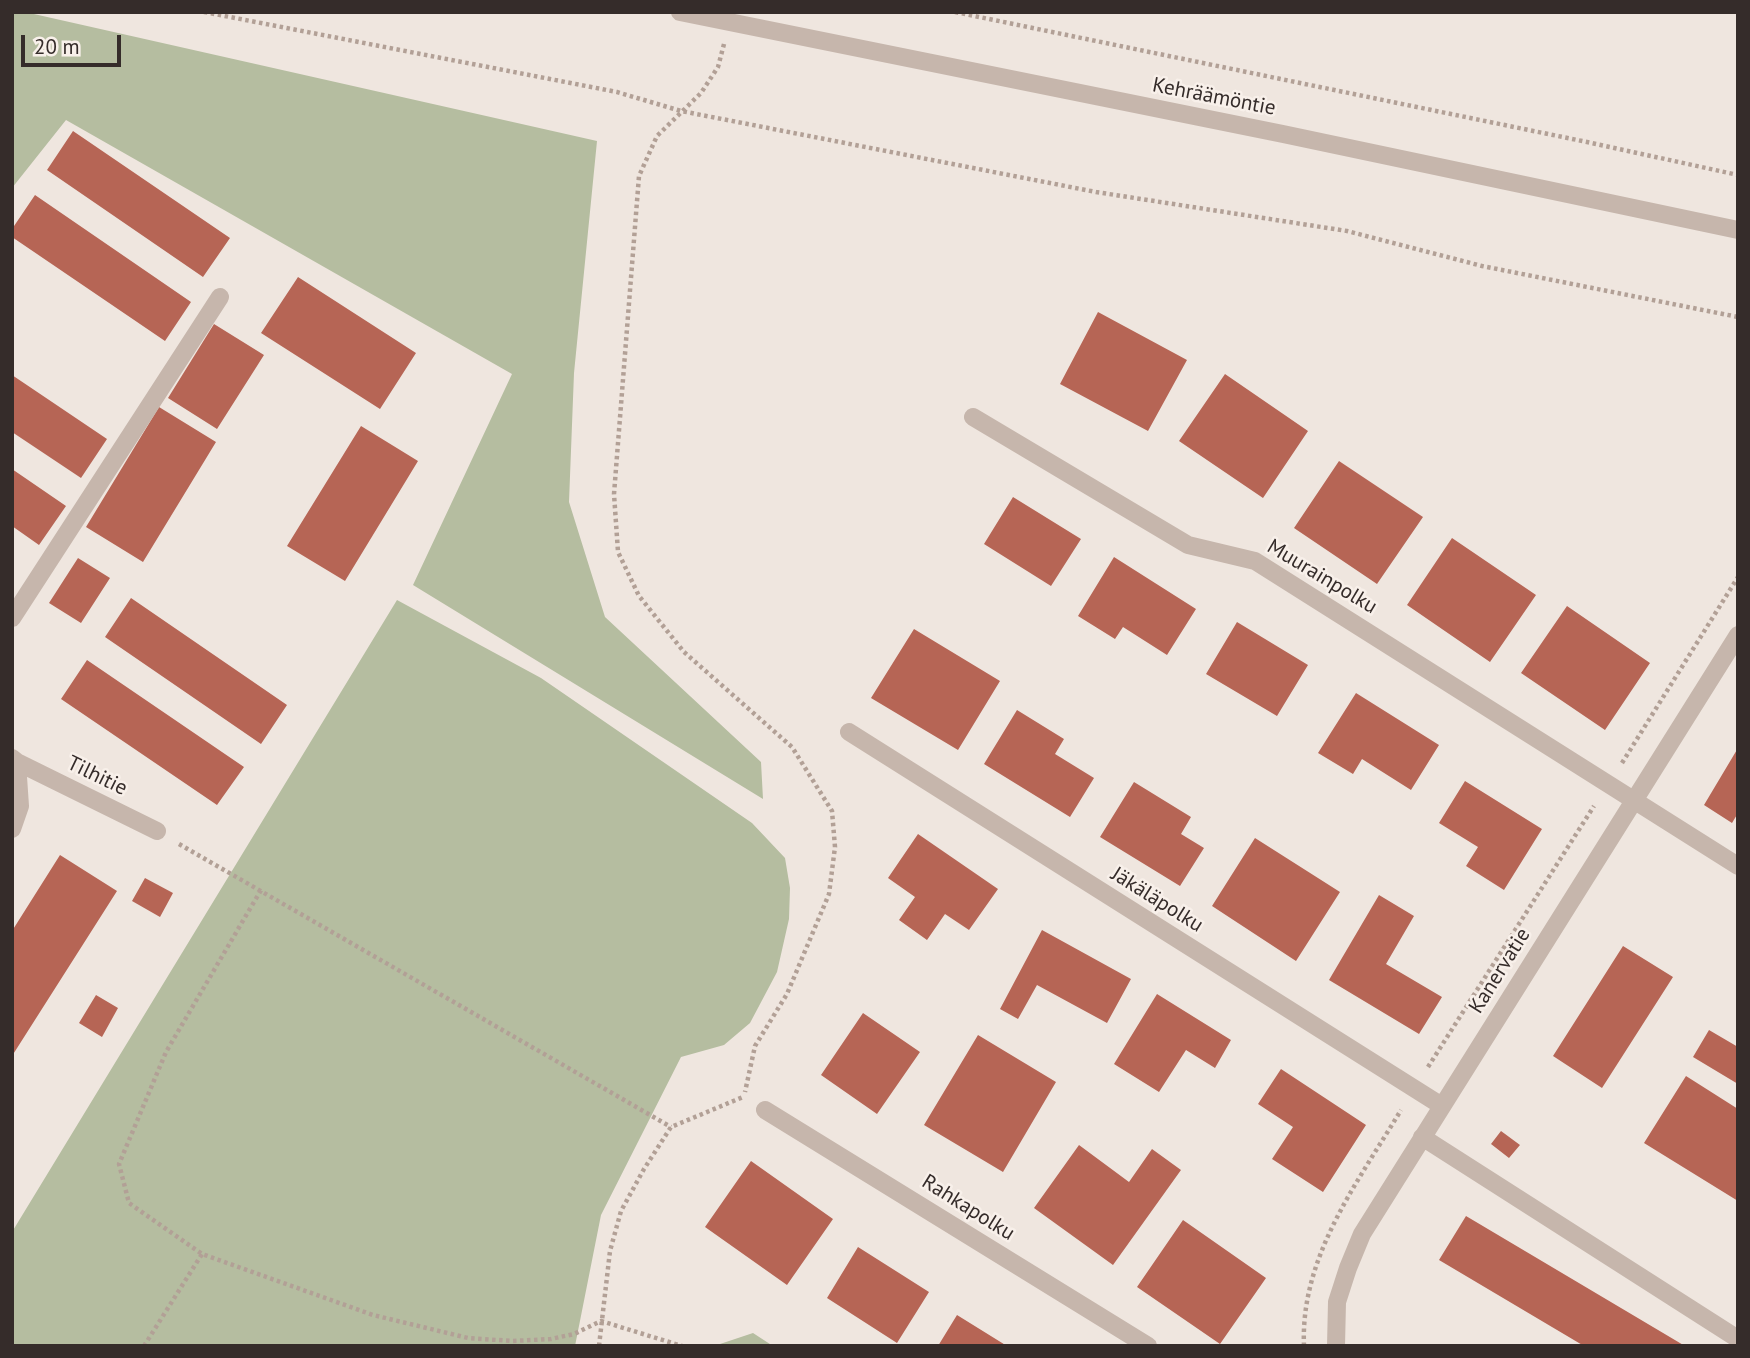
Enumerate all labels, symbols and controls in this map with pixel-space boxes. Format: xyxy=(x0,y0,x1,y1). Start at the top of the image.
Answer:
scale bar xyxy=(24,21,124,65)
text: 20 m xyxy=(34,33,80,60)
street label: Kehräämöntie xyxy=(1150,73,1278,121)
street label: Muurainpolku xyxy=(1262,534,1382,620)
street label: Tilhitie xyxy=(63,751,131,801)
street label: Jäkäläpolku xyxy=(1106,862,1208,938)
street label: Kanervatie xyxy=(1464,924,1536,1018)
street label: Rahkapolku xyxy=(917,1170,1019,1246)

